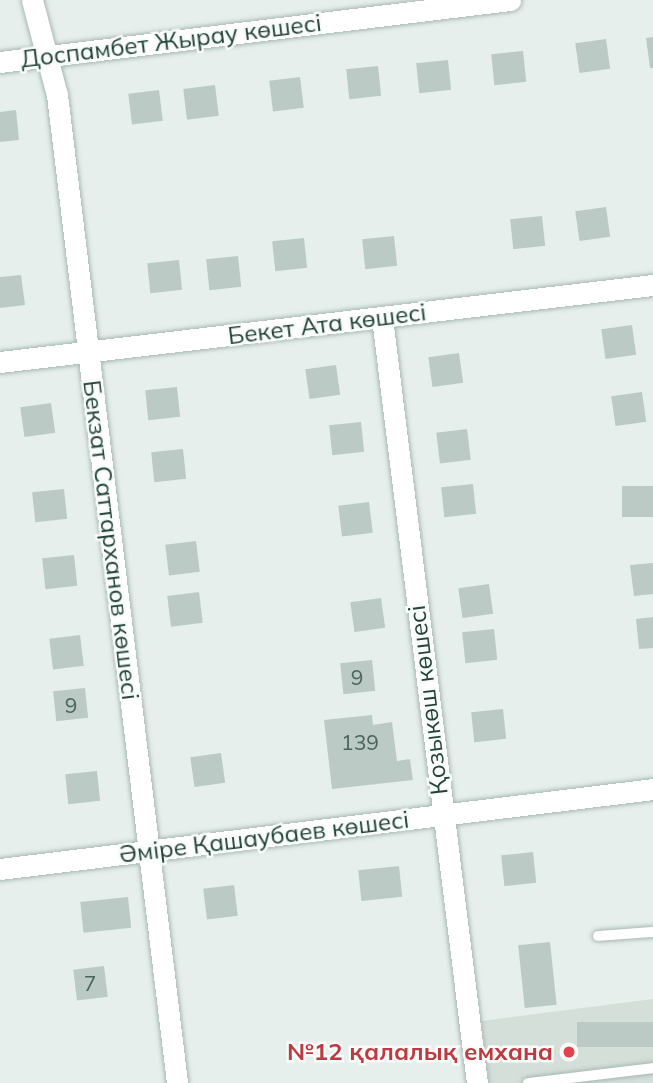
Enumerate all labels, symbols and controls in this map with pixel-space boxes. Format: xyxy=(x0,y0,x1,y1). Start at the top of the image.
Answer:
street label: Доспамбет Жырау көшесі xyxy=(19,8,323,74)
street label: Бекет Ата көшесі xyxy=(226,298,428,350)
street label: Бекзат Саттарханов көшесі xyxy=(77,379,145,701)
street label: Қозыкөш көшесі xyxy=(402,603,454,797)
house number: 9 xyxy=(351,664,363,690)
house number: 9 xyxy=(65,692,77,718)
house number: 139 xyxy=(341,729,379,755)
street label: Әміре Қашаубаев көшесі xyxy=(117,805,411,869)
house number: 7 xyxy=(84,970,96,996)
place label: №12 қалалық емхана xyxy=(287,1038,553,1066)
marker: №12 қалалық емхана xyxy=(559,1042,579,1062)

